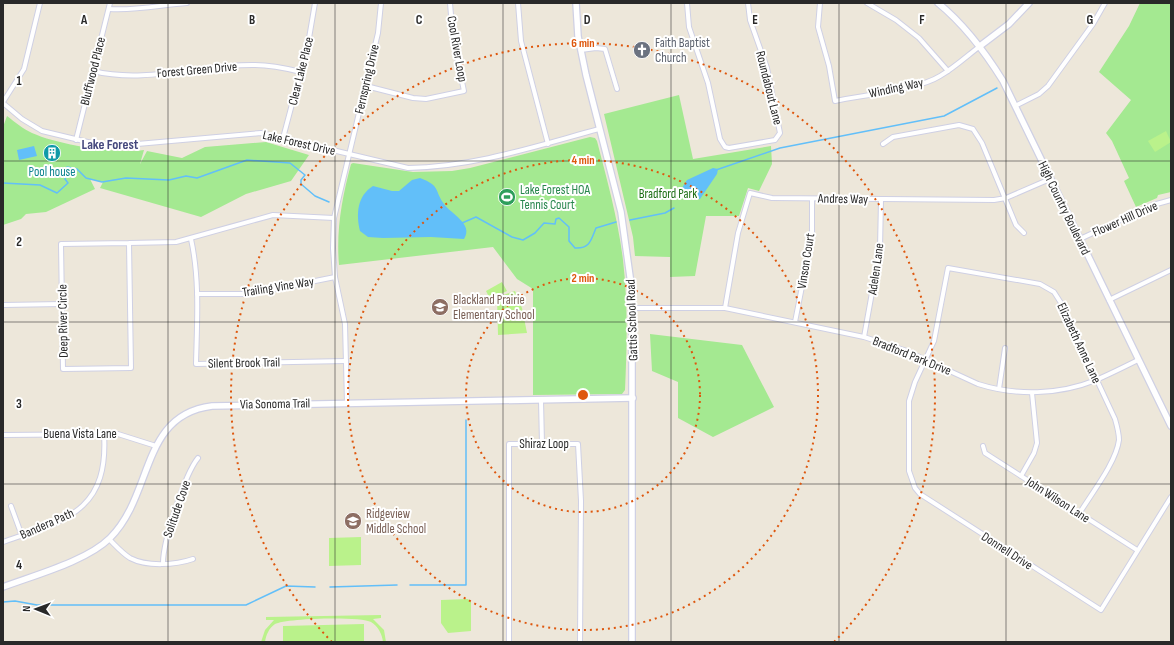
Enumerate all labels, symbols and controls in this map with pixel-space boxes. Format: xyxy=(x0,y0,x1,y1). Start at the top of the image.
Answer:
text: A xyxy=(80,12,88,28)
text: B xyxy=(249,12,255,28)
text: C xyxy=(416,12,423,28)
text: D xyxy=(584,12,591,28)
text: E xyxy=(752,12,758,28)
text: F xyxy=(919,12,925,28)
text: G xyxy=(1087,12,1094,28)
street label: Cool River Loop xyxy=(443,15,471,83)
street label: Bluffwood Place xyxy=(77,35,109,107)
street label: Clear Lake Place xyxy=(285,35,317,107)
place label: Faith Baptist Church xyxy=(655,35,710,66)
text: 6 min xyxy=(571,36,595,51)
church icon: Faith Baptist Church xyxy=(632,40,652,60)
street label: Fernspring Drive xyxy=(351,43,383,115)
street label: Roundabout Lane xyxy=(752,49,786,127)
street label: Forest Green Drive xyxy=(156,59,238,81)
text: 1 xyxy=(16,73,22,89)
street label: Winding Way xyxy=(867,74,925,102)
street label: Lake Forest Drive xyxy=(261,127,337,159)
district label: Lake Forest xyxy=(82,136,139,153)
building icon: Pool house xyxy=(42,143,62,163)
text: 4 min xyxy=(571,153,595,168)
street label: High Country Boulevard xyxy=(1034,158,1094,258)
place label: Pool house xyxy=(28,164,76,180)
place label: Lake Forest HOA Tennis Court xyxy=(520,182,590,213)
park label: Bradford Park xyxy=(639,186,697,202)
sports icon: Lake Forest HOA Tennis Court xyxy=(497,187,517,207)
street label: Andres Way xyxy=(817,191,868,207)
street label: Flower Hill Drive xyxy=(1090,198,1160,240)
street label: Vinson Court xyxy=(794,232,818,290)
text: 2 xyxy=(16,234,22,250)
street label: Adelen Lane xyxy=(864,242,888,297)
text: 2 min xyxy=(572,271,594,286)
street label: Trailing Vine Way xyxy=(241,273,315,301)
street label: Gattis School Road xyxy=(623,279,641,361)
street label: Deep River Circle xyxy=(54,284,72,358)
place label: Blackland Prairie Elementary School xyxy=(453,292,535,323)
school or university icon: Blackland Prairie Elementary School xyxy=(430,297,450,317)
street label: Elizabeth Anne Lane xyxy=(1053,300,1105,386)
street label: Bradford Park Drive xyxy=(870,333,954,379)
street label: Silent Brook Trail xyxy=(208,354,280,372)
centre of rings xyxy=(576,388,590,402)
street label: Via Sonoma Trail xyxy=(240,395,310,413)
text: 3 xyxy=(16,396,22,412)
street label: Buena Vista Lane xyxy=(43,426,117,442)
street label: Shiraz Loop xyxy=(519,436,569,452)
street label: John Wilson Lane xyxy=(1022,473,1093,527)
street label: Solitude Cove xyxy=(160,478,194,540)
street label: Bandera Path xyxy=(17,505,77,543)
place label: Ridgeview Middle School xyxy=(366,506,426,537)
school or university icon: Ridgeview Middle School xyxy=(343,511,363,531)
street label: Donnell Drive xyxy=(978,529,1036,573)
text: 4 xyxy=(16,557,22,573)
north arrow xyxy=(16,589,56,629)
text: N xyxy=(20,606,33,612)

